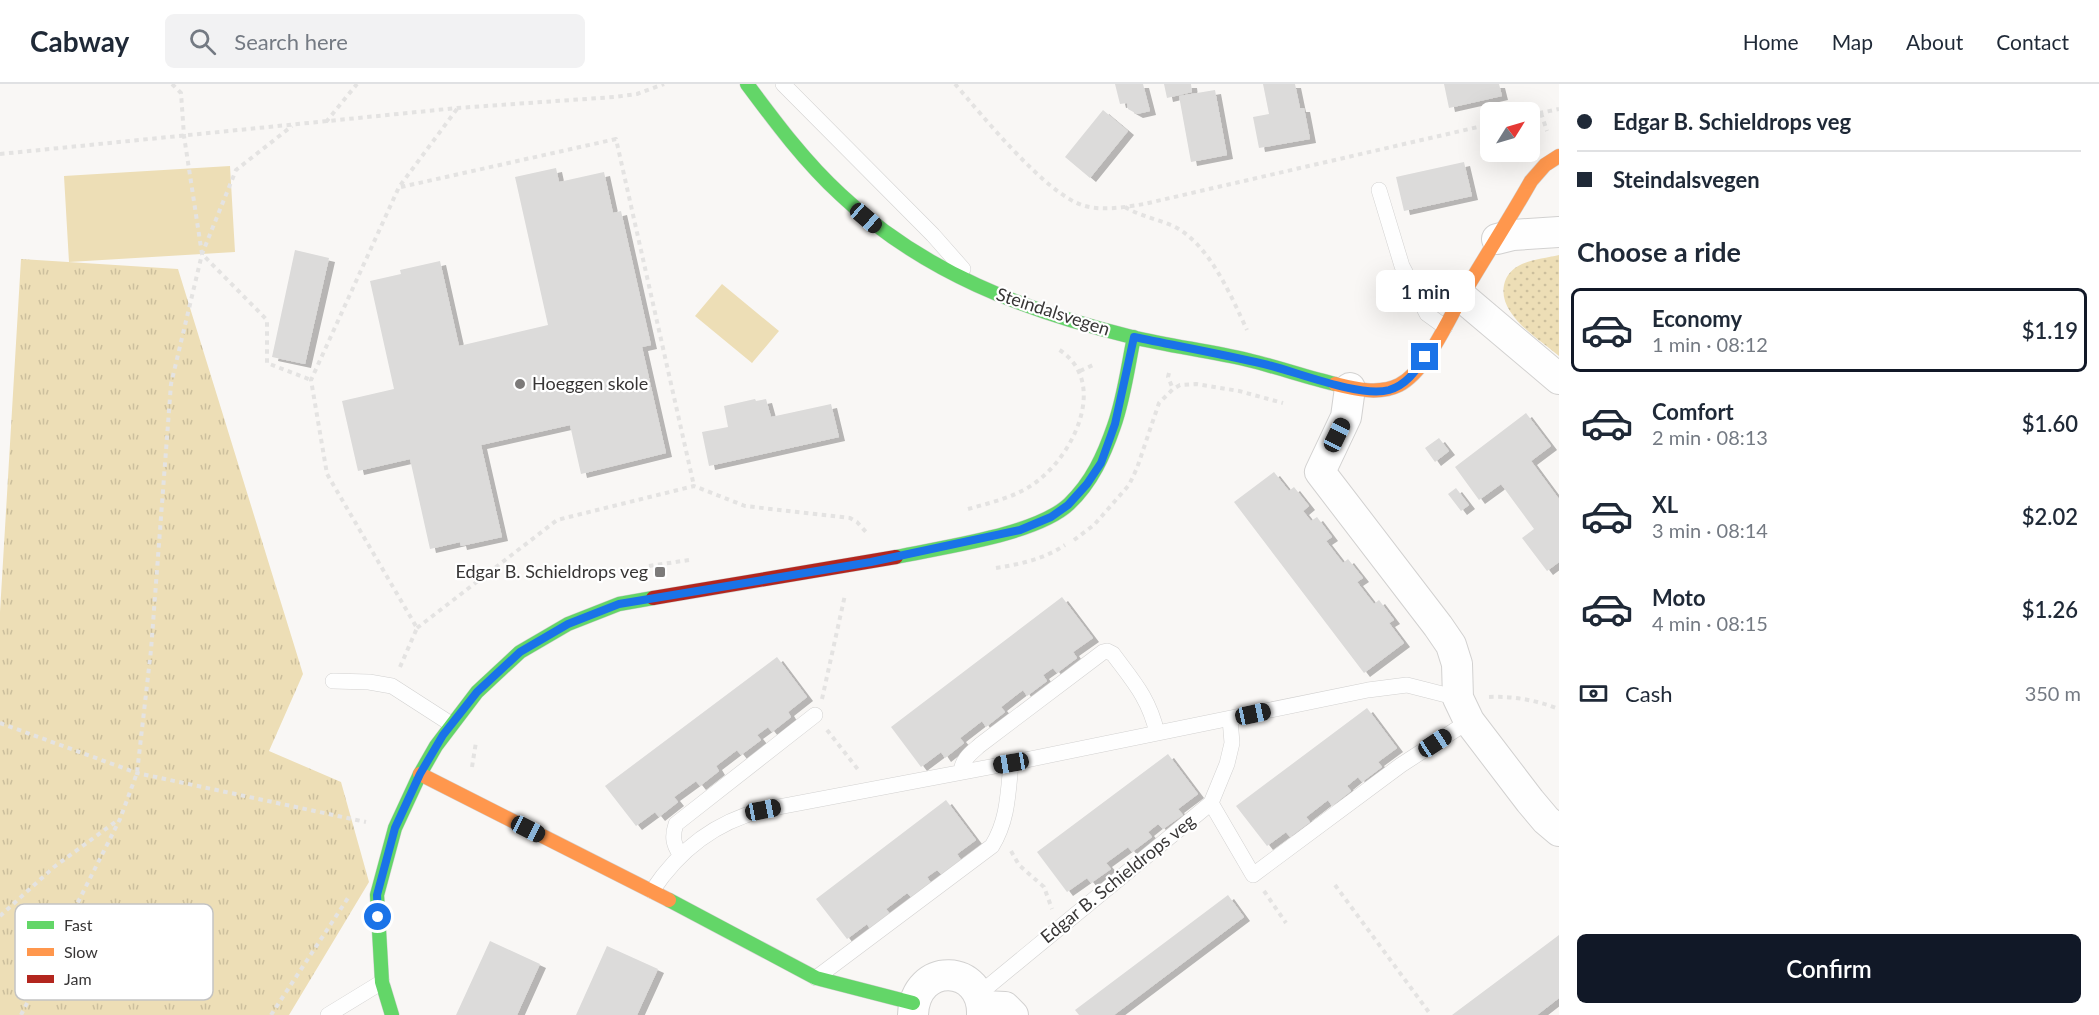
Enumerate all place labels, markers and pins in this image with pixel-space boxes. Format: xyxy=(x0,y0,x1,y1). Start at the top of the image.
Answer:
place label: Hoeggen skole xyxy=(532,372,648,394)
marker: Hoeggen skole xyxy=(513,377,527,391)
place label: Edgar B. Schieldrops veg xyxy=(455,560,648,582)
marker: Edgar B. Schieldrops veg xyxy=(653,565,667,579)

